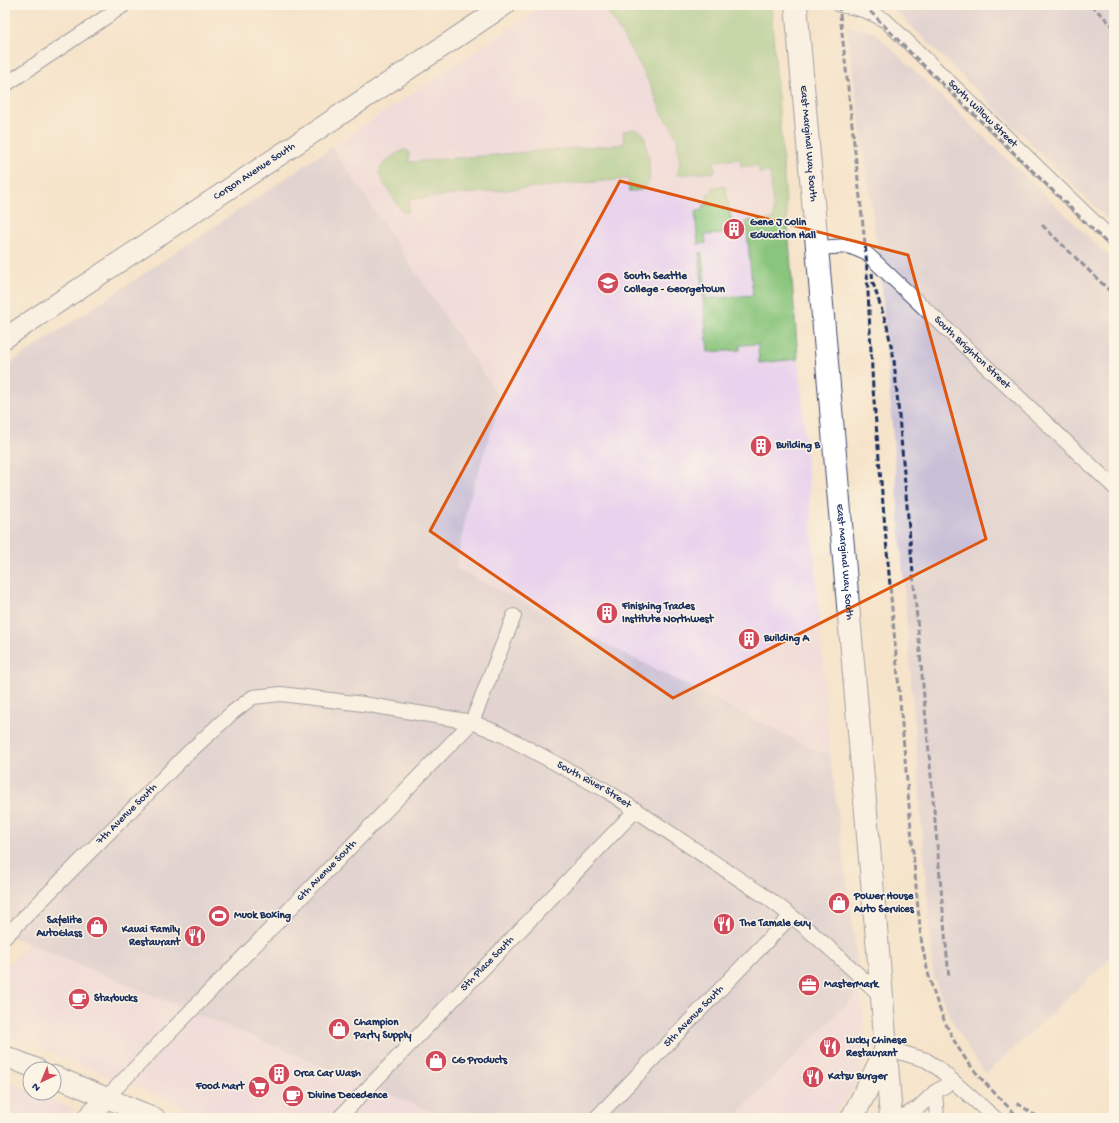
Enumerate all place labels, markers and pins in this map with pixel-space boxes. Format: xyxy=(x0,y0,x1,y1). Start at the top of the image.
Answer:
building icon: Gene J Colin Education Hall xyxy=(721,216,747,242)
place label: Gene J Colin Education Hall xyxy=(749,217,817,242)
school or university icon: South Seattle College - Georgetown xyxy=(595,270,621,296)
place label: South Seattle College - Georgetown xyxy=(623,270,726,297)
building icon: Building B xyxy=(748,433,774,459)
place label: Building B xyxy=(775,440,822,453)
building icon: Finishing Trades Institute Northwest xyxy=(594,600,620,626)
place label: Finishing Trades Institute Northwest xyxy=(621,601,715,626)
building icon: Building A xyxy=(736,626,762,652)
place label: Building A xyxy=(763,633,811,646)
shop icon: Power House Auto Services xyxy=(826,890,852,916)
place label: Power House Auto Services xyxy=(853,891,915,916)
sports icon: Muok Boxing xyxy=(206,903,232,929)
place label: Muok Boxing xyxy=(234,910,292,923)
restaurant icon: The Tamale Guy xyxy=(711,911,737,937)
place label: Safelite AutoGlass xyxy=(36,914,83,940)
shop icon: Safelite AutoGlass xyxy=(84,914,110,940)
place label: The Tamale Guy xyxy=(739,918,811,930)
restaurant icon: Kauai Family Restaurant xyxy=(182,923,208,949)
place label: Kauai Family Restaurant xyxy=(121,924,182,949)
office icon: MasterMark xyxy=(796,972,822,998)
place label: MasterMark xyxy=(824,978,880,991)
cafe icon: Starbucks xyxy=(66,986,92,1012)
place label: Starbucks xyxy=(94,992,138,1005)
shop icon: Champion Party Supply xyxy=(326,1016,352,1042)
place label: Champion Party Supply xyxy=(353,1017,412,1042)
restaurant icon: Lucky Chinese Restaurant xyxy=(817,1034,843,1060)
place label: Lucky Chinese Restaurant xyxy=(845,1035,908,1060)
shop icon: CG Products xyxy=(423,1048,449,1074)
place label: CG Products xyxy=(451,1054,508,1067)
building icon: Orca Car Wash xyxy=(266,1061,292,1087)
restaurant icon: Katsu Burger xyxy=(800,1064,826,1090)
place label: Orca Car Wash xyxy=(294,1068,361,1080)
place label: Katsu Burger xyxy=(827,1070,888,1084)
supermarket icon: Food Mart xyxy=(246,1074,272,1100)
place label: Food Mart xyxy=(195,1080,246,1093)
cafe icon: Divine Decedence xyxy=(280,1083,306,1109)
place label: Divine Decedence xyxy=(307,1090,389,1102)

